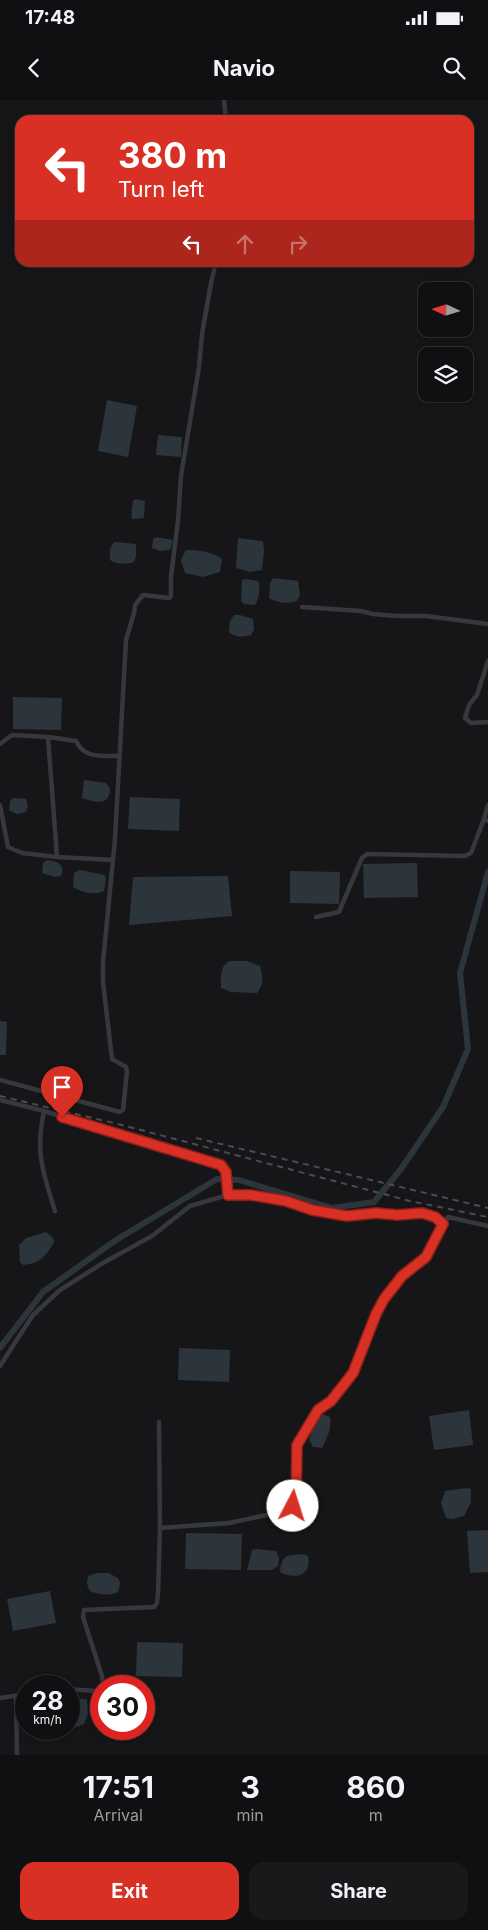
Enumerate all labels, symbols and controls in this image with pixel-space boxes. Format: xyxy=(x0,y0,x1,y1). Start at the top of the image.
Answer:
text: 17:48 xyxy=(25,6,75,29)
icon: back xyxy=(20,54,48,82)
icon: search xyxy=(440,54,468,82)
text: Navio xyxy=(213,55,275,81)
text: 380 m xyxy=(118,134,227,176)
icon: left xyxy=(35,135,100,200)
text: Turn left xyxy=(118,176,204,202)
icon: left xyxy=(178,230,206,258)
icon: ahead xyxy=(231,230,259,258)
icon: right xyxy=(284,230,312,258)
north arrow xyxy=(418,282,472,338)
map controls xyxy=(418,282,473,402)
button: layers xyxy=(418,347,473,402)
pin xyxy=(41,1066,83,1117)
icon: arrive xyxy=(48,1073,76,1101)
position arrow xyxy=(266,1479,318,1531)
speed limit sign: 30 xyxy=(90,1675,155,1740)
text: 28 xyxy=(31,1686,64,1716)
text: km/h xyxy=(33,1712,62,1727)
text: 17:51 xyxy=(82,1769,154,1805)
text: 3 xyxy=(240,1769,260,1805)
text: 860 xyxy=(346,1769,406,1805)
text: Arrival xyxy=(94,1805,143,1825)
text: min xyxy=(236,1805,264,1825)
text: m xyxy=(369,1805,383,1825)
button: Exit xyxy=(20,1862,239,1920)
button: Share xyxy=(249,1862,468,1920)

